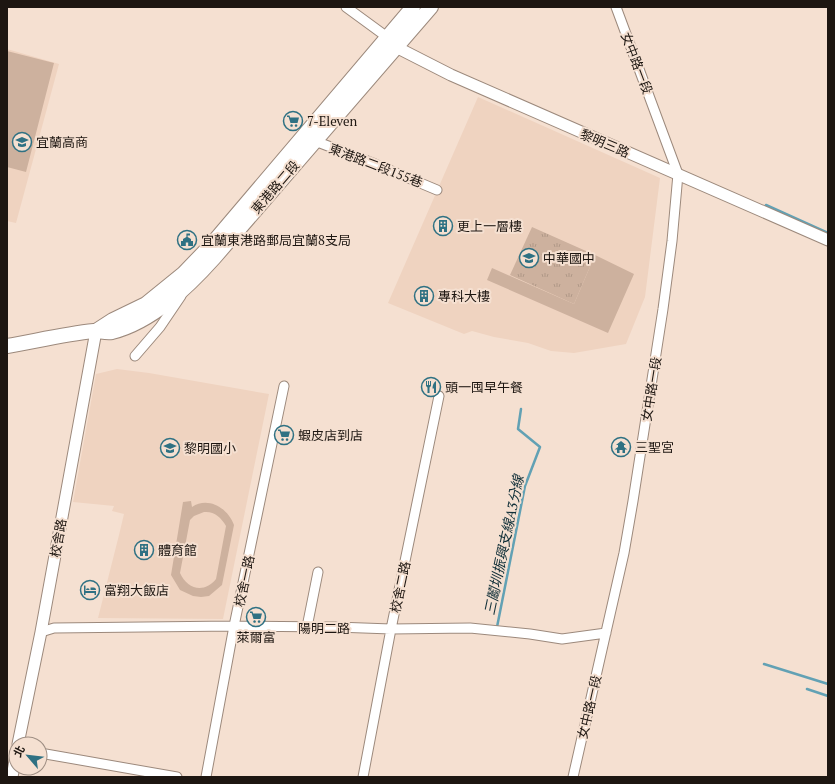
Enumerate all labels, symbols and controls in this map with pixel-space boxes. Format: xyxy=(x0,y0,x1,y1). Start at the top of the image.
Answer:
street label: 女中路一段 xyxy=(617,29,657,97)
supermarket icon: 7-Eleven xyxy=(282,110,304,132)
place label: 7-Eleven xyxy=(307,112,357,130)
street label: 黎明三路 xyxy=(578,125,632,161)
school or university icon: 宜蘭高商 xyxy=(11,131,33,153)
place label: 宜蘭高商 xyxy=(36,133,88,151)
street label: 東港路二段155巷 xyxy=(327,139,425,191)
street label: 東港路二段 xyxy=(247,157,303,217)
building icon: 更上一層樓 xyxy=(432,215,454,237)
place label: 更上一層樓 xyxy=(457,217,522,235)
public building icon: 宜蘭東港路郵局宜蘭8支局 xyxy=(176,229,198,251)
place label: 宜蘭東港路郵局宜蘭8支局 xyxy=(201,231,351,249)
school or university icon: 中華國中 xyxy=(518,247,540,269)
place label: 中華國中 xyxy=(543,249,595,267)
building icon: 專科大樓 xyxy=(413,285,435,307)
place label: 專科大樓 xyxy=(438,287,490,305)
street label: 女中路一段 xyxy=(637,355,665,423)
restaurant icon: 頭一囤早午餐 xyxy=(420,376,442,398)
place label: 頭一囤早午餐 xyxy=(445,378,523,396)
supermarket icon: 蝦皮店到店 xyxy=(273,424,295,446)
place label: 蝦皮店到店 xyxy=(298,426,363,444)
temple icon: 三聖宮 xyxy=(610,436,632,458)
school or university icon: 黎明國小 xyxy=(159,437,181,459)
place label: 三聖宮 xyxy=(635,438,674,456)
place label: 黎明國小 xyxy=(184,439,236,457)
water label: 三鬮圳振興支線A3分線 xyxy=(479,471,528,617)
street label: 校舍路 xyxy=(46,517,70,559)
building icon: 體育館 xyxy=(133,539,155,561)
place label: 體育館 xyxy=(158,541,197,559)
street label: 校舍一路 xyxy=(230,554,258,608)
street label: 校舍二路 xyxy=(386,560,414,614)
hotel icon: 富翔大飯店 xyxy=(79,579,101,601)
place label: 富翔大飯店 xyxy=(104,581,169,599)
supermarket icon: 萊爾富 xyxy=(245,606,267,628)
street label: 陽明二路 xyxy=(298,619,350,637)
place label: 萊爾富 xyxy=(236,628,276,646)
street label: 女中路一段 xyxy=(573,673,605,741)
north arrow xyxy=(8,736,48,776)
text: 北 xyxy=(10,743,28,759)

